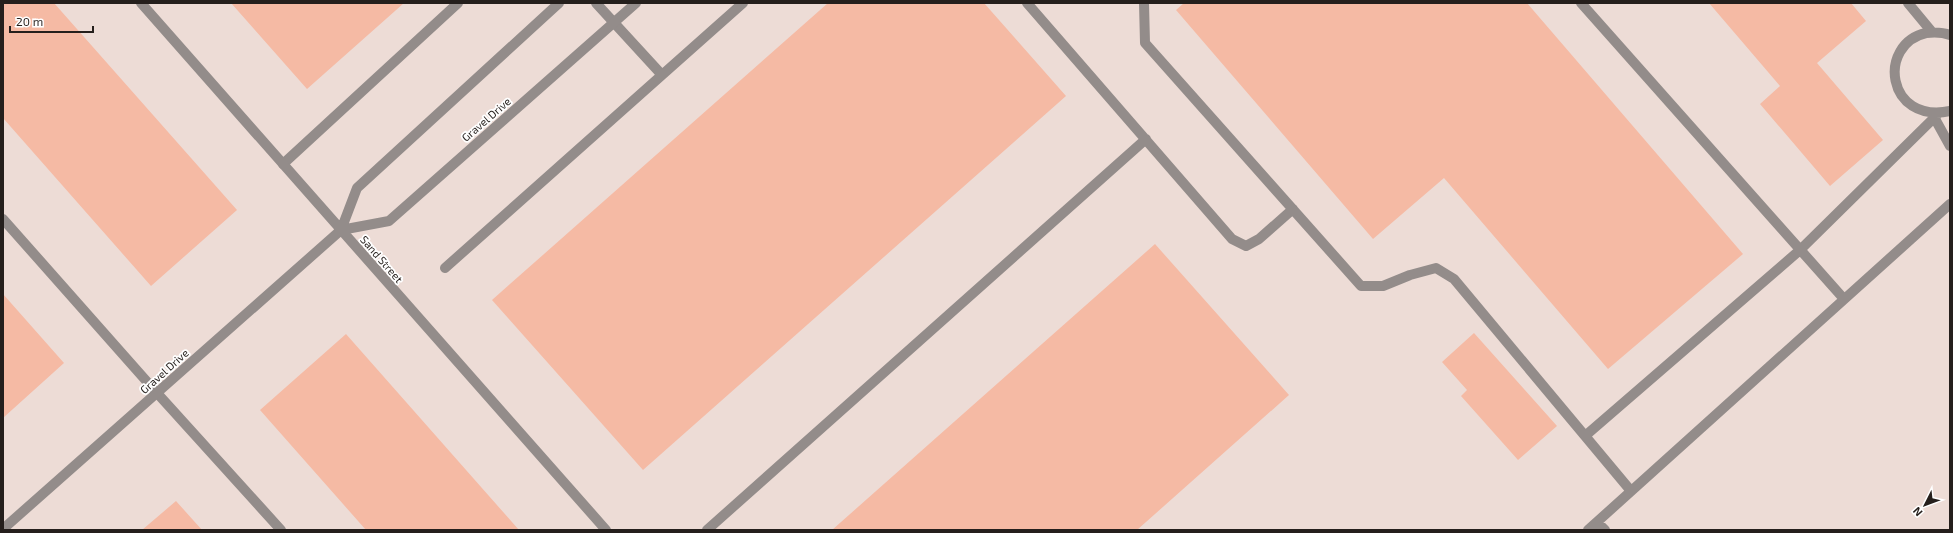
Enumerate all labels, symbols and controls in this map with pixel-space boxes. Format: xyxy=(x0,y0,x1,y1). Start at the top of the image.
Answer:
scale bar xyxy=(10,8,93,34)
text: 20 m xyxy=(16,14,43,28)
street label: Gravel Drive xyxy=(459,94,513,144)
street label: Sand Street xyxy=(358,233,406,285)
street label: Gravel Drive xyxy=(137,346,191,396)
north arrow xyxy=(1905,485,1945,525)
text: N xyxy=(1910,505,1925,519)

